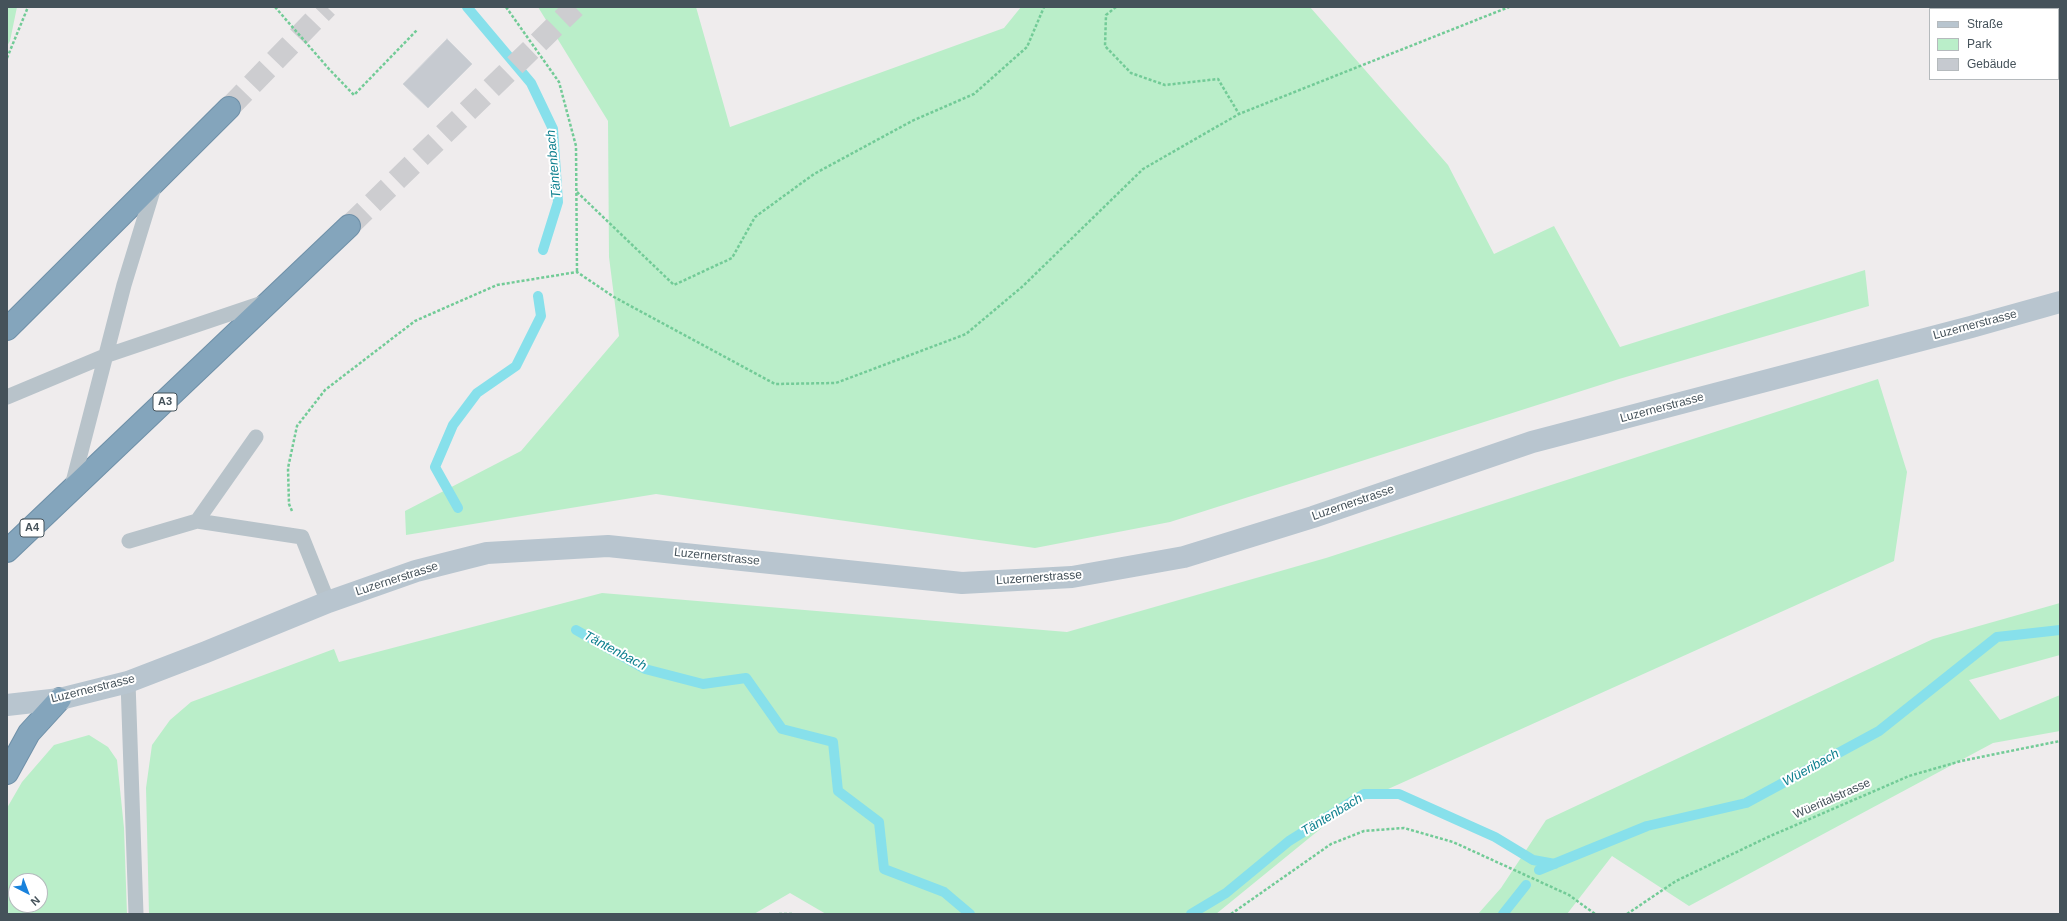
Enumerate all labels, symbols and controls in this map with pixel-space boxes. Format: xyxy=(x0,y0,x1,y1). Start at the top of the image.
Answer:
legend xyxy=(1929,8,2059,80)
text: Straße xyxy=(1967,17,2003,31)
text: Park xyxy=(1967,37,1992,51)
text: Gebäude xyxy=(1967,57,2016,71)
water label: Täntenbach xyxy=(543,129,565,199)
street label: Luzernerstrasse xyxy=(1932,307,2018,343)
street label: Luzernerstrasse xyxy=(1619,390,1705,426)
road number: A3 xyxy=(153,393,177,411)
street label: Luzernerstrasse xyxy=(1310,482,1396,524)
road number: A4 xyxy=(20,519,44,537)
street label: Luzernerstrasse xyxy=(673,545,761,569)
street label: Luzernerstrasse xyxy=(354,559,440,599)
street label: Luzernerstrasse xyxy=(996,568,1082,588)
water label: Täntenbach xyxy=(581,628,649,674)
street label: Luzernerstrasse xyxy=(50,672,136,706)
water label: Wüeribach xyxy=(1780,746,1842,790)
street label: Wüeritalstrasse xyxy=(1791,776,1873,822)
water label: Täntenbach xyxy=(1299,791,1365,839)
north arrow xyxy=(8,873,48,913)
text: N xyxy=(28,894,42,908)

